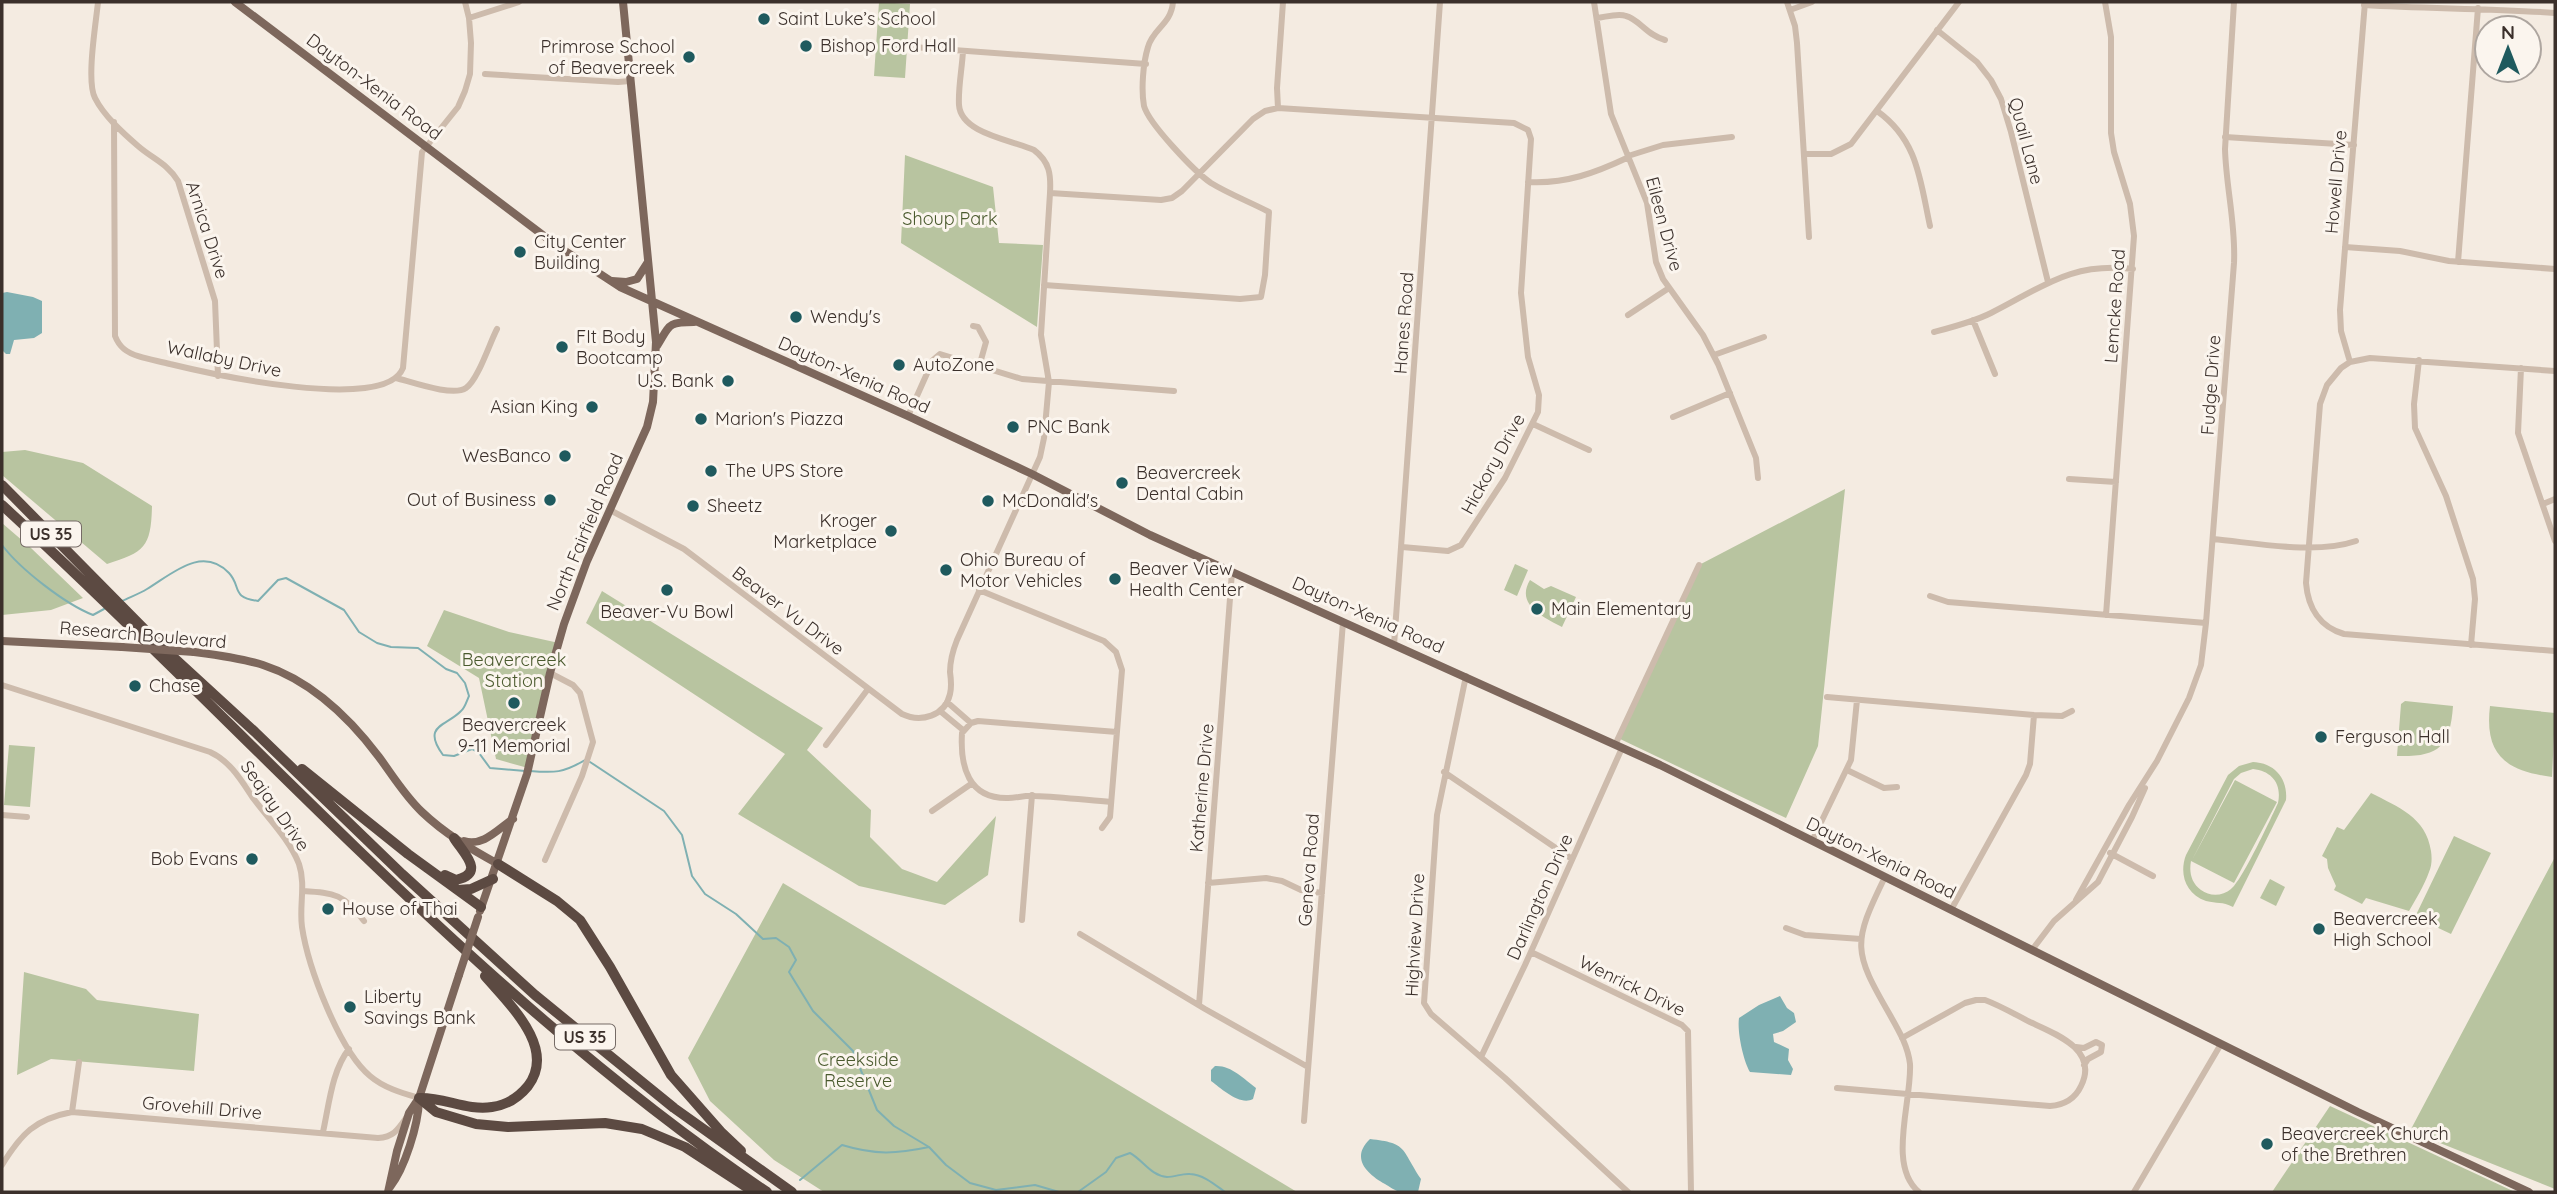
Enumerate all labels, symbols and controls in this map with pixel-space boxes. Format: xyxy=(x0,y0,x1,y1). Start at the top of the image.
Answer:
place label: Saint Luke’s School xyxy=(778,7,936,30)
marker: Saint Luke’s School xyxy=(756,11,772,27)
north arrow xyxy=(2473,14,2543,84)
text: N xyxy=(2501,20,2515,44)
street label: Dayton-Xenia Road xyxy=(302,28,447,145)
place label: Bishop Ford Hall xyxy=(820,34,956,57)
place label: Primrose School of Beavercreek xyxy=(541,35,675,79)
marker: Bishop Ford Hall xyxy=(798,38,814,54)
marker: Primrose School of Beavercreek xyxy=(681,49,697,65)
street label: Quail Lane xyxy=(2004,95,2049,187)
street label: Howell Drive xyxy=(2320,129,2351,235)
street label: Eileen Drive xyxy=(1641,174,1688,274)
street label: Arnica Drive xyxy=(181,178,234,282)
park label: Shoup Park xyxy=(902,207,998,230)
place label: City Center Building xyxy=(534,230,626,274)
marker: City Center Building xyxy=(512,244,528,260)
street label: Lemcke Road xyxy=(2099,248,2130,364)
street label: Hanes Road xyxy=(1388,271,1419,375)
place label: Wendy's xyxy=(810,305,881,328)
marker: Wendy's xyxy=(788,309,804,325)
place label: FIt Body Bootcamp xyxy=(576,325,663,369)
street label: Dayton-Xenia Road xyxy=(775,331,934,418)
street label: Fudge Drive xyxy=(2196,334,2225,436)
street label: Wallaby Drive xyxy=(165,335,284,382)
marker: FIt Body Bootcamp xyxy=(554,339,570,355)
place label: AutoZone xyxy=(913,353,994,376)
marker: AutoZone xyxy=(891,357,907,373)
place label: U.S. Bank xyxy=(637,369,714,392)
marker: U.S. Bank xyxy=(720,373,736,389)
place label: Asian King xyxy=(490,395,578,418)
marker: Asian King xyxy=(584,399,600,415)
place label: Marion's Piazza xyxy=(715,407,843,430)
street label: Hickory Drive xyxy=(1455,409,1530,518)
marker: Marion's Piazza xyxy=(693,411,709,427)
place label: PNC Bank xyxy=(1027,415,1110,438)
marker: PNC Bank xyxy=(1005,419,1021,435)
place label: WesBanco xyxy=(462,444,551,467)
marker: WesBanco xyxy=(557,448,573,464)
street label: North Fairfield Road xyxy=(541,450,628,614)
place label: The UPS Store xyxy=(725,459,843,482)
place label: Beavercreek Dental Cabin xyxy=(1136,461,1244,505)
marker: The UPS Store xyxy=(703,463,719,479)
marker: Beavercreek Dental Cabin xyxy=(1114,475,1130,491)
place label: Out of Business xyxy=(407,488,536,511)
place label: McDonald's xyxy=(1002,489,1098,512)
marker: Out of Business xyxy=(542,492,558,508)
marker: McDonald's xyxy=(980,493,996,509)
place label: Sheetz xyxy=(707,494,762,517)
marker: Sheetz xyxy=(685,498,701,514)
place label: Kroger Marketplace xyxy=(773,509,877,553)
road number: US 35 xyxy=(21,522,81,547)
marker: Kroger Marketplace xyxy=(883,523,899,539)
place label: Ohio Bureau of Motor Vehicles xyxy=(960,548,1086,592)
place label: Beaver View Health Center xyxy=(1129,557,1244,601)
street label: Beaver Vu Drive xyxy=(728,561,849,660)
marker: Ohio Bureau of Motor Vehicles xyxy=(938,562,954,578)
marker: Beaver View Health Center xyxy=(1107,571,1123,587)
street label: Dayton-Xenia Road xyxy=(1289,571,1448,658)
marker: Beaver-Vu Bowl xyxy=(659,582,675,598)
place label: Main Elementary xyxy=(1551,597,1691,620)
place label: Beaver-Vu Bowl xyxy=(600,600,734,623)
marker: Main Elementary xyxy=(1529,601,1545,617)
street label: Research Boulevard xyxy=(59,616,227,653)
park label: Beavercreek Station xyxy=(462,648,566,692)
place label: Chase xyxy=(149,674,201,697)
marker: Chase xyxy=(127,678,143,694)
marker: Beavercreek 9-11 Memorial xyxy=(506,695,522,711)
place label: Beavercreek 9-11 Memorial xyxy=(458,713,570,757)
street label: Katherine Drive xyxy=(1184,723,1219,853)
place label: Ferguson Hall xyxy=(2335,725,2450,748)
marker: Ferguson Hall xyxy=(2313,729,2329,745)
street label: Seajay Drive xyxy=(236,756,315,856)
street label: Dayton-Xenia Road xyxy=(1803,811,1960,904)
street label: Geneva Road xyxy=(1293,813,1324,927)
street label: Darlington Drive xyxy=(1501,830,1578,964)
place label: Bob Evans xyxy=(150,847,238,870)
marker: Bob Evans xyxy=(244,851,260,867)
street label: Highview Drive xyxy=(1400,873,1429,997)
place label: House of Thai xyxy=(342,897,458,920)
marker: House of Thai xyxy=(320,901,336,917)
place label: Beavercreek High School xyxy=(2333,907,2438,951)
marker: Beavercreek High School xyxy=(2311,921,2327,937)
street label: Wenrick Drive xyxy=(1575,950,1689,1021)
place label: Liberty Savings Bank xyxy=(364,985,476,1029)
marker: Liberty Savings Bank xyxy=(342,999,358,1015)
road number: US 35 xyxy=(555,1024,615,1050)
park label: Creekside Reserve xyxy=(817,1048,899,1092)
street label: Grovehill Drive xyxy=(141,1091,263,1124)
place label: Beavercreek Church of the Brethren xyxy=(2281,1122,2449,1166)
marker: Beavercreek Church of the Brethren xyxy=(2259,1136,2275,1152)

